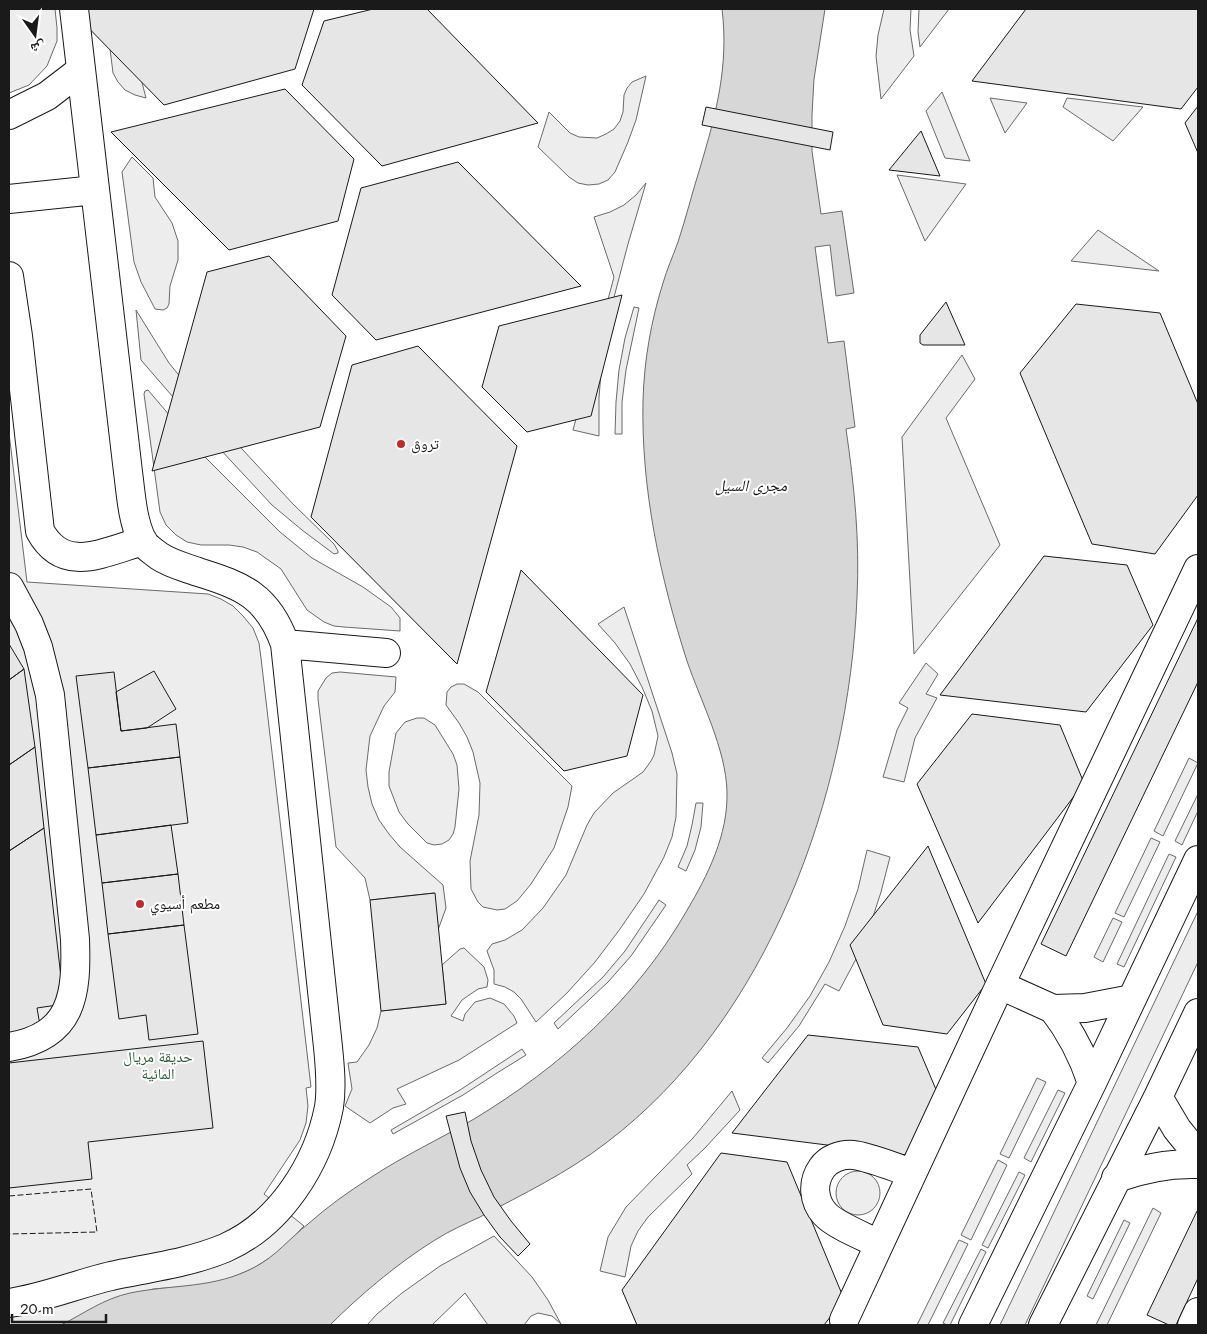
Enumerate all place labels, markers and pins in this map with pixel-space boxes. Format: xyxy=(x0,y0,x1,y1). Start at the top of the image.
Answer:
place label: تروڨ xyxy=(411,433,440,455)
marker: تروڨ xyxy=(395,438,407,450)
place label: مطعم أسيوي xyxy=(150,893,220,916)
marker: مطعم أسيوي xyxy=(134,898,146,910)

